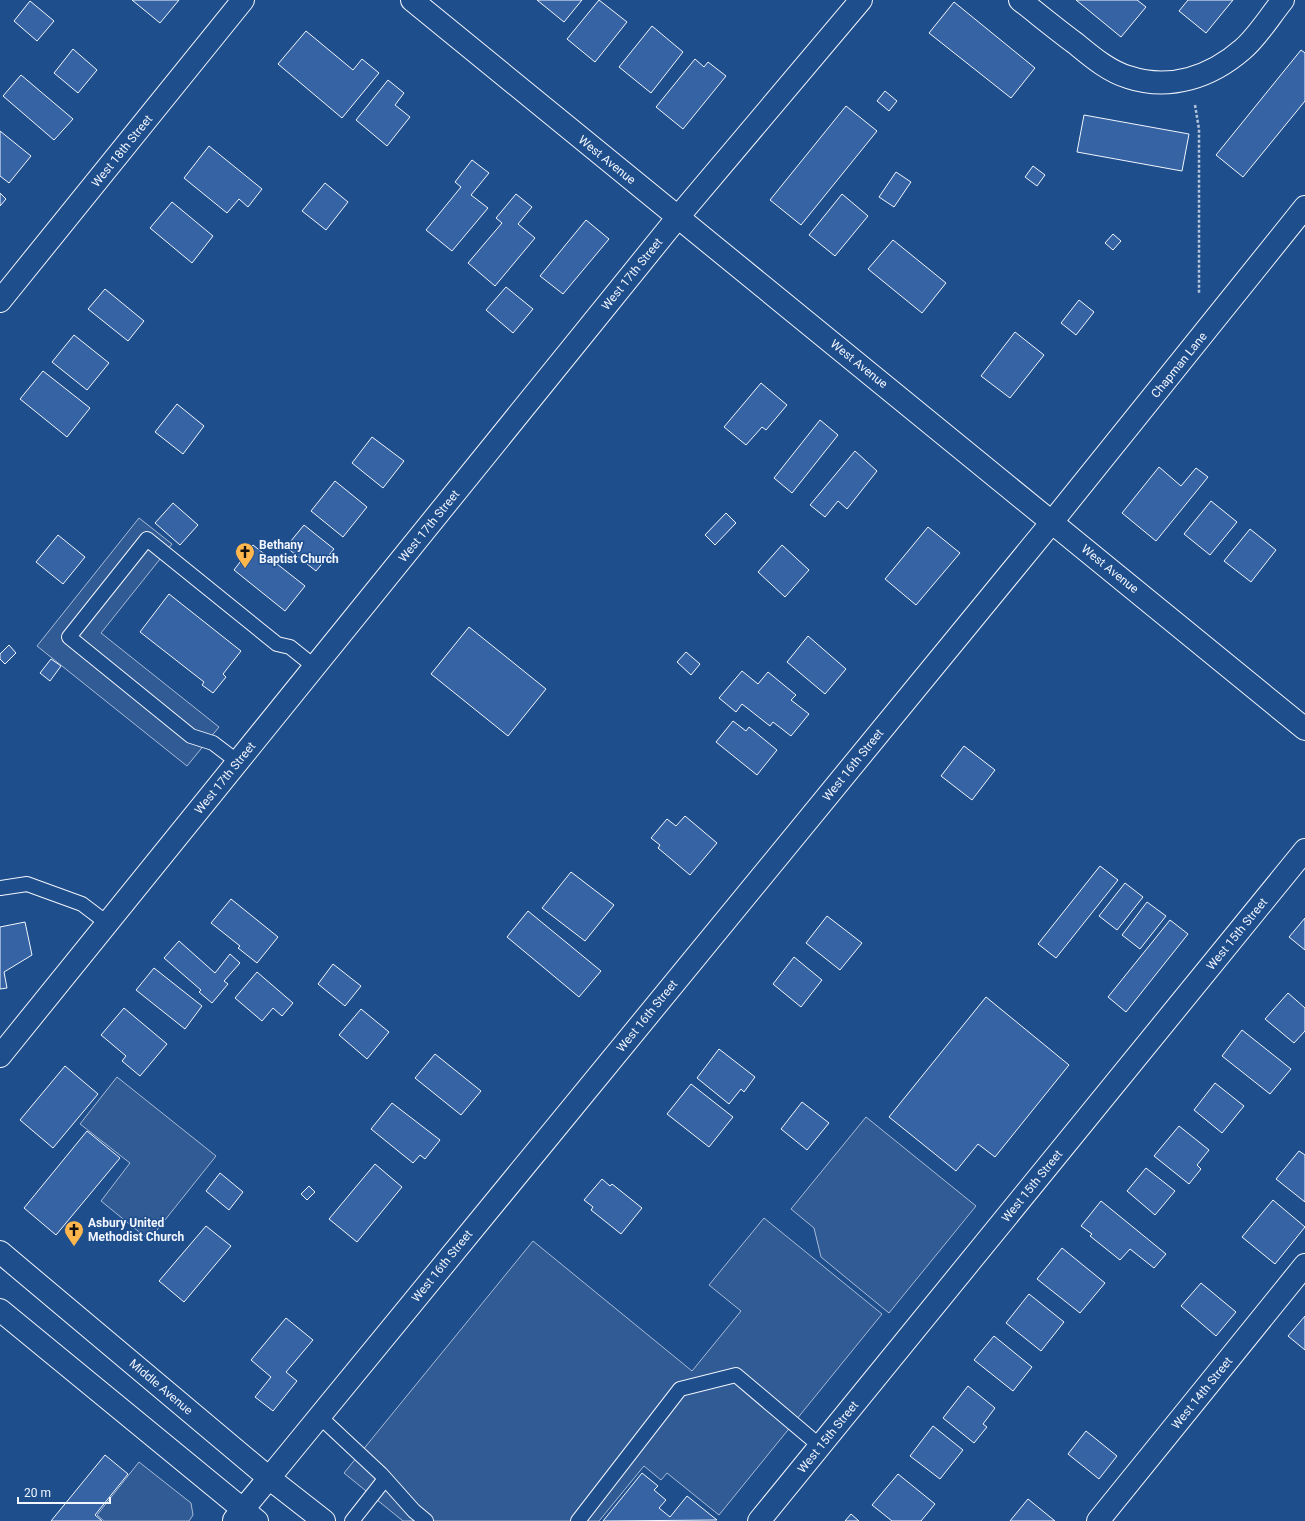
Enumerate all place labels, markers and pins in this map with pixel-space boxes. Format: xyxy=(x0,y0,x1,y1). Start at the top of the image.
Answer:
place label: Bethany Baptist Church xyxy=(259,538,339,566)
church icon: Bethany Baptist Church xyxy=(234,541,256,569)
place label: Asbury United Methodist Church xyxy=(88,1216,185,1244)
church icon: Asbury United Methodist Church xyxy=(63,1219,85,1247)

